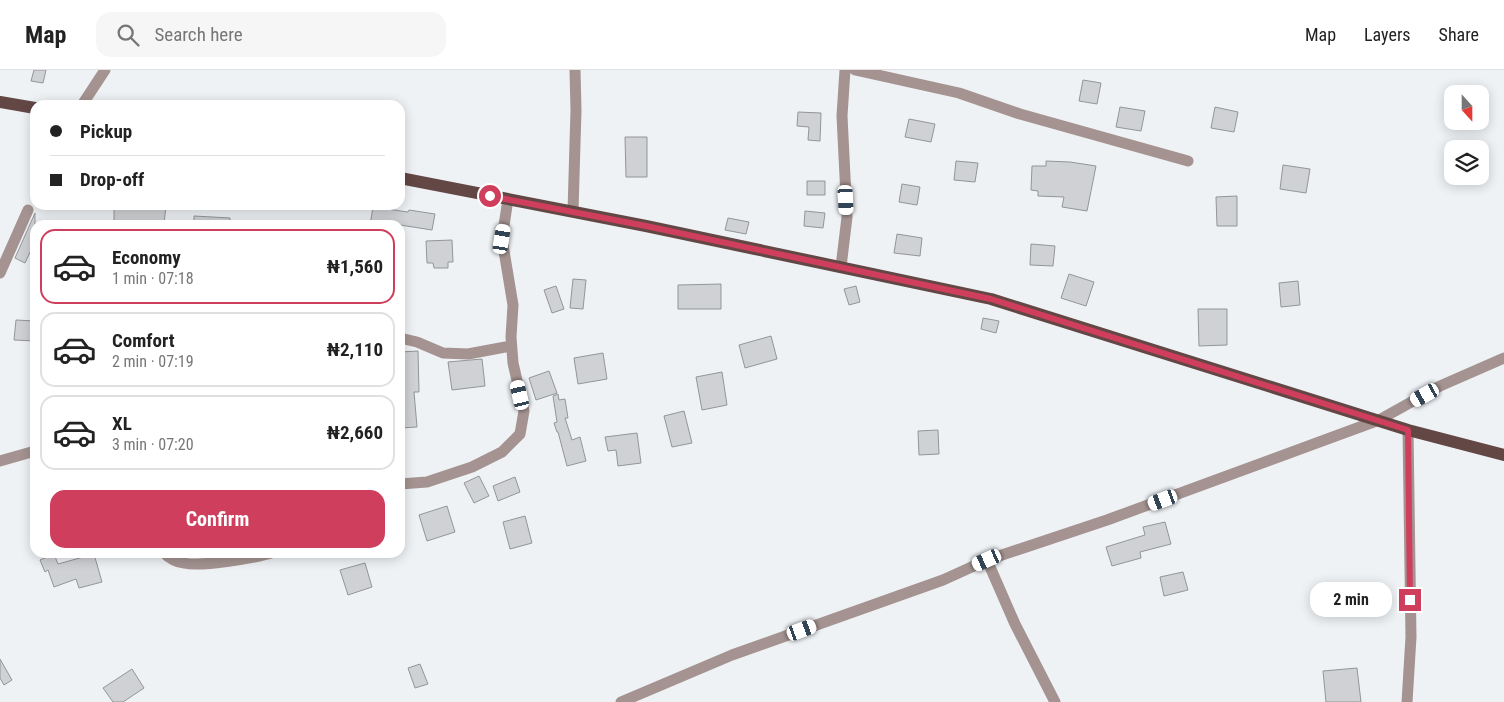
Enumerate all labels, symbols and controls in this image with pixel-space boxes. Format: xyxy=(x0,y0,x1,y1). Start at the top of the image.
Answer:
search box xyxy=(96,12,446,57)
text: Map xyxy=(25,21,66,49)
icon: search xyxy=(114,21,142,49)
text: Search here xyxy=(154,23,243,46)
text: Map xyxy=(1305,24,1336,45)
text: Layers xyxy=(1364,24,1411,45)
text: Share xyxy=(1439,24,1479,45)
north arrow xyxy=(1444,85,1489,130)
map controls xyxy=(1444,85,1489,185)
text: Pickup xyxy=(80,120,132,143)
button: layers xyxy=(1444,140,1489,185)
text: Drop-off xyxy=(80,168,144,191)
route start xyxy=(479,185,501,207)
car xyxy=(837,185,854,215)
car xyxy=(492,223,511,255)
icon: car xyxy=(52,244,97,289)
text: Economy xyxy=(112,246,181,269)
text: ₦1,560 xyxy=(326,255,383,278)
text: 1 min · 07:18 xyxy=(112,269,194,288)
icon: car xyxy=(52,327,97,372)
text: Comfort xyxy=(112,329,175,352)
text: ₦2,110 xyxy=(326,338,383,361)
text: 2 min · 07:19 xyxy=(112,352,194,371)
car xyxy=(509,379,530,411)
car xyxy=(1408,381,1441,409)
icon: car xyxy=(52,410,97,455)
text: XL xyxy=(112,412,132,435)
text: ₦2,660 xyxy=(326,421,383,444)
text: 3 min · 07:20 xyxy=(112,435,194,454)
car xyxy=(1146,488,1179,512)
button: Confirm xyxy=(50,490,385,548)
car xyxy=(970,547,1003,573)
callout: 2 min xyxy=(1310,582,1392,618)
route end xyxy=(1399,589,1421,611)
text: 2 min xyxy=(1333,590,1369,609)
car xyxy=(785,618,818,642)

